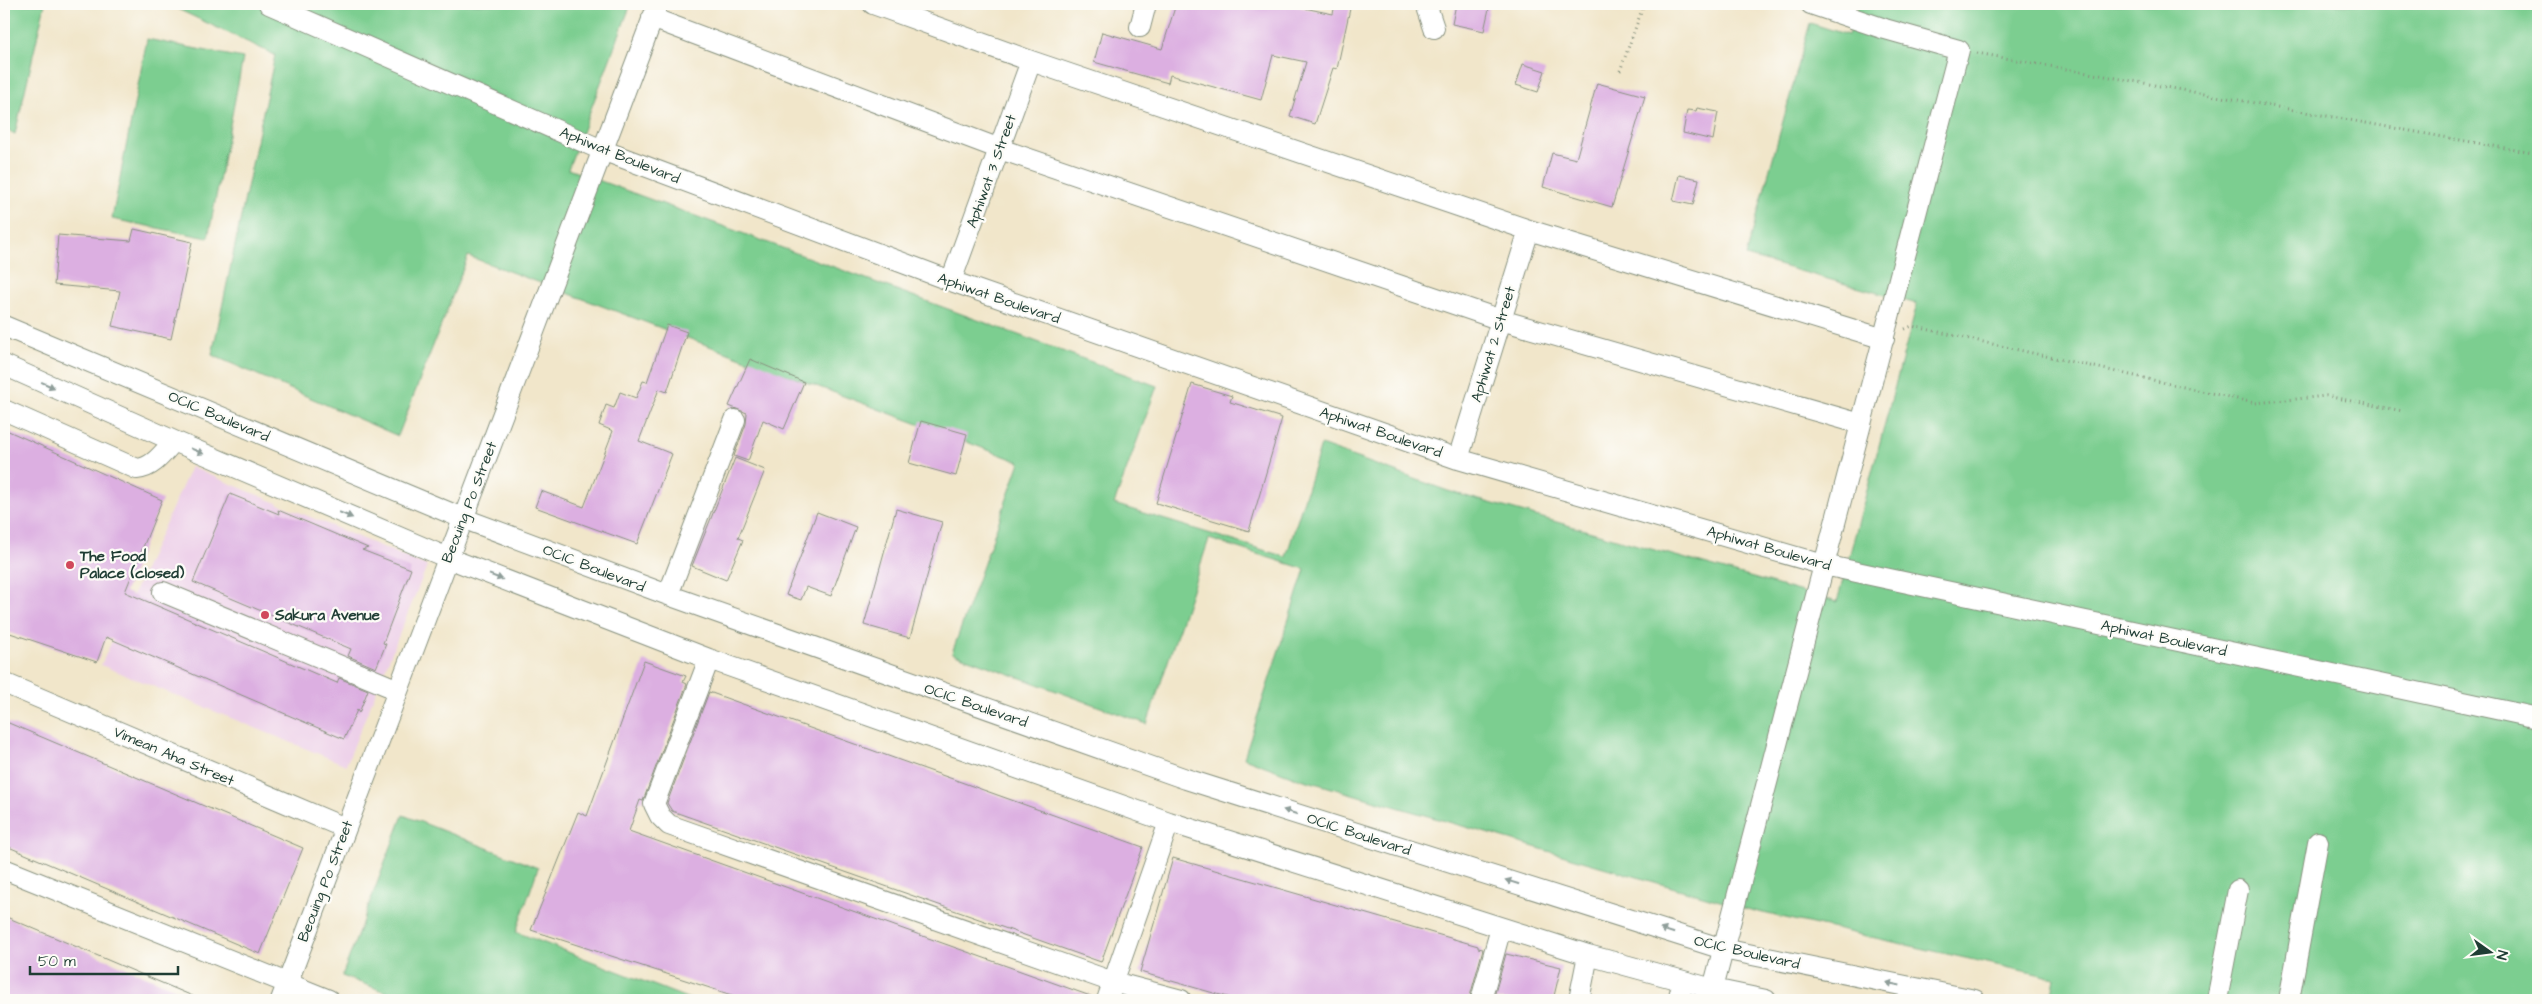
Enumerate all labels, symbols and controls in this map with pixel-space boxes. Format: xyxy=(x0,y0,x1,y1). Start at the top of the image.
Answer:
street label: Aphiwat 3 Street xyxy=(961,111,1022,231)
street label: Aphiwat Boulevard xyxy=(557,122,683,189)
street label: Aphiwat Boulevard xyxy=(935,268,1063,329)
street label: Aphiwat 2 Street xyxy=(1466,284,1521,405)
one-way arrow xyxy=(41,381,55,389)
street label: OCIC Boulevard xyxy=(165,386,273,447)
street label: Aphiwat Boulevard xyxy=(1317,402,1445,463)
street label: Beouing Po Street xyxy=(437,438,503,566)
one-way arrow xyxy=(190,447,205,455)
one-way arrow xyxy=(339,511,353,519)
street label: Aphiwat Boulevard xyxy=(1704,521,1834,576)
street label: OCIC Boulevard xyxy=(540,539,648,598)
place label: The Food Palace (closed) xyxy=(79,546,185,584)
marker: The Food Palace (closed) xyxy=(64,559,76,571)
one-way arrow xyxy=(489,574,504,581)
place label: Sakura Avenue xyxy=(274,605,380,626)
marker: Sakura Avenue xyxy=(259,609,271,621)
street label: Aphiwat Boulevard xyxy=(2099,615,2229,662)
street label: OCIC Boulevard xyxy=(921,678,1031,733)
street label: Vimean Aha Street xyxy=(110,721,238,791)
one-way arrow xyxy=(1282,808,1297,816)
street label: OCIC Boulevard xyxy=(1304,808,1414,861)
street label: Beouing Po Street xyxy=(293,817,359,945)
one-way arrow xyxy=(1504,878,1519,886)
north arrow xyxy=(2464,926,2514,976)
one-way arrow xyxy=(1659,927,1674,935)
street label: OCIC Boulevard xyxy=(1692,930,1802,975)
scale bar xyxy=(30,944,178,976)
text: N xyxy=(2491,948,2512,962)
text: 50 m xyxy=(38,951,76,972)
one-way arrow xyxy=(1885,979,1901,987)

